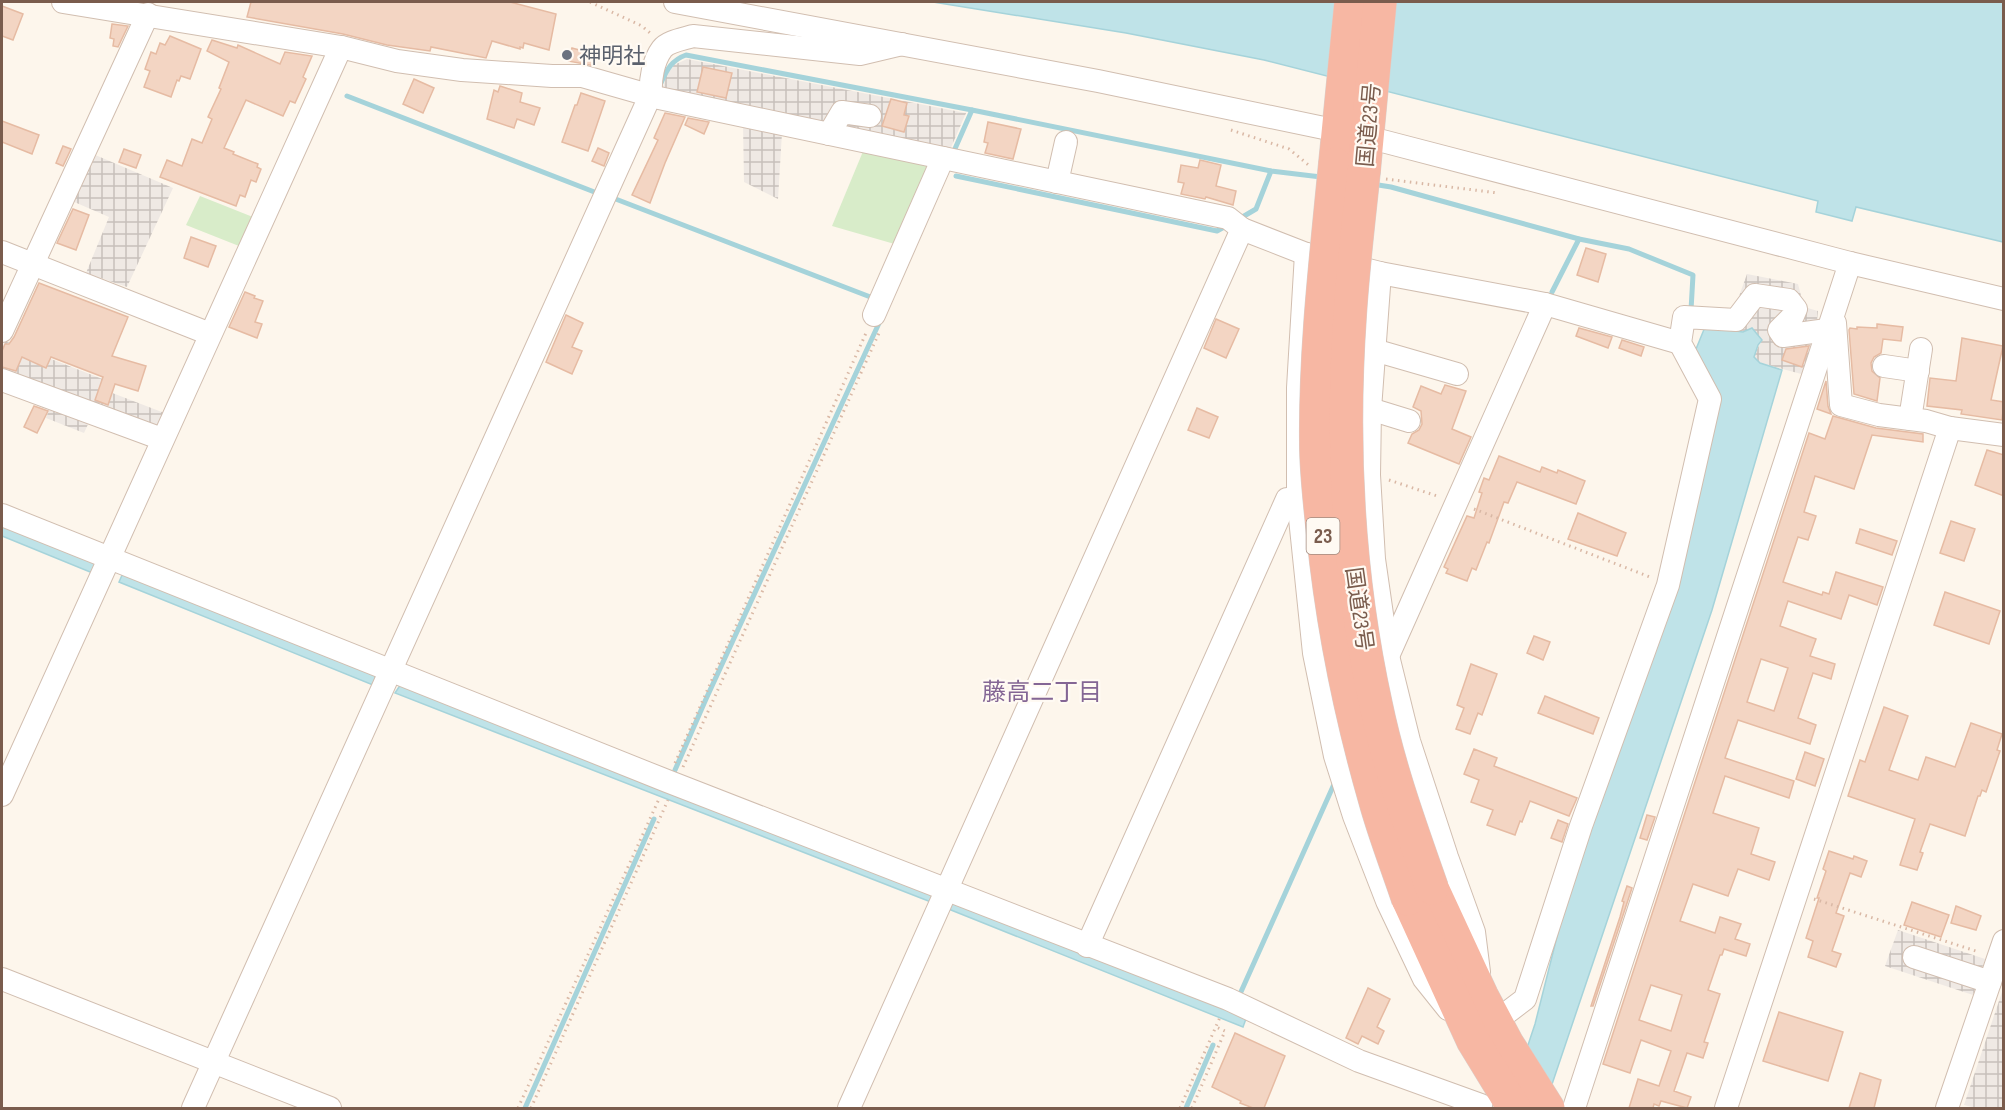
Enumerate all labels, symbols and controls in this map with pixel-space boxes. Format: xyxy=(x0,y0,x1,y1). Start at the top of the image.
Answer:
place label: 神明社 xyxy=(579,43,645,70)
marker: 神明社 xyxy=(560,48,574,62)
street label: 国道23号 xyxy=(1352,82,1387,168)
road number: 23 xyxy=(1306,518,1340,554)
street label: 国道23号 xyxy=(1339,566,1378,653)
district label: 藤高二丁目 xyxy=(982,678,1102,707)

